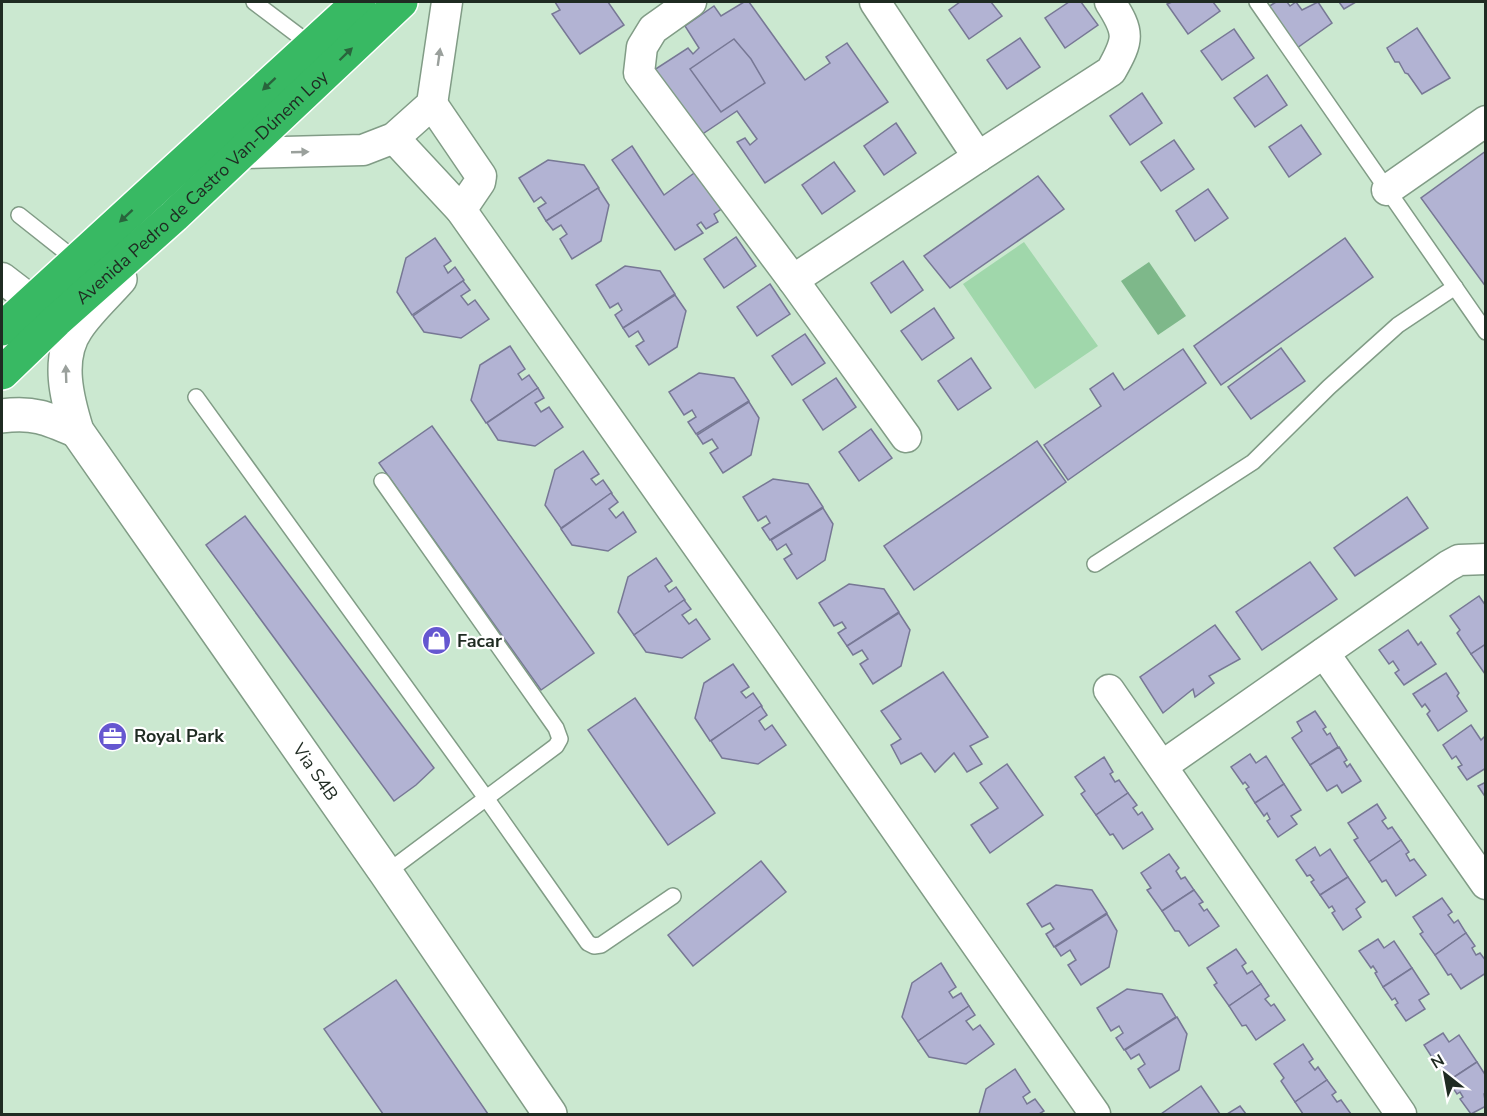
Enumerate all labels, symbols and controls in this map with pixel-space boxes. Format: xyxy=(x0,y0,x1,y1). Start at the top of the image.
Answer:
one-way arrow xyxy=(339,47,354,61)
one-way arrow xyxy=(434,47,444,66)
street label: Avenida Pedro de Castro Van-Dúnem Loy xyxy=(71,64,334,310)
one-way arrow xyxy=(262,77,277,90)
one-way arrow xyxy=(291,147,310,156)
one-way arrow xyxy=(118,209,133,223)
one-way arrow xyxy=(62,364,71,383)
shop icon: Facar xyxy=(420,625,452,657)
place label: Facar xyxy=(457,629,502,653)
office icon: Royal Park xyxy=(97,720,129,752)
place label: Royal Park xyxy=(134,724,224,748)
street label: Via S4B xyxy=(286,738,344,805)
north arrow xyxy=(1415,1044,1475,1104)
text: N xyxy=(1427,1049,1449,1075)

